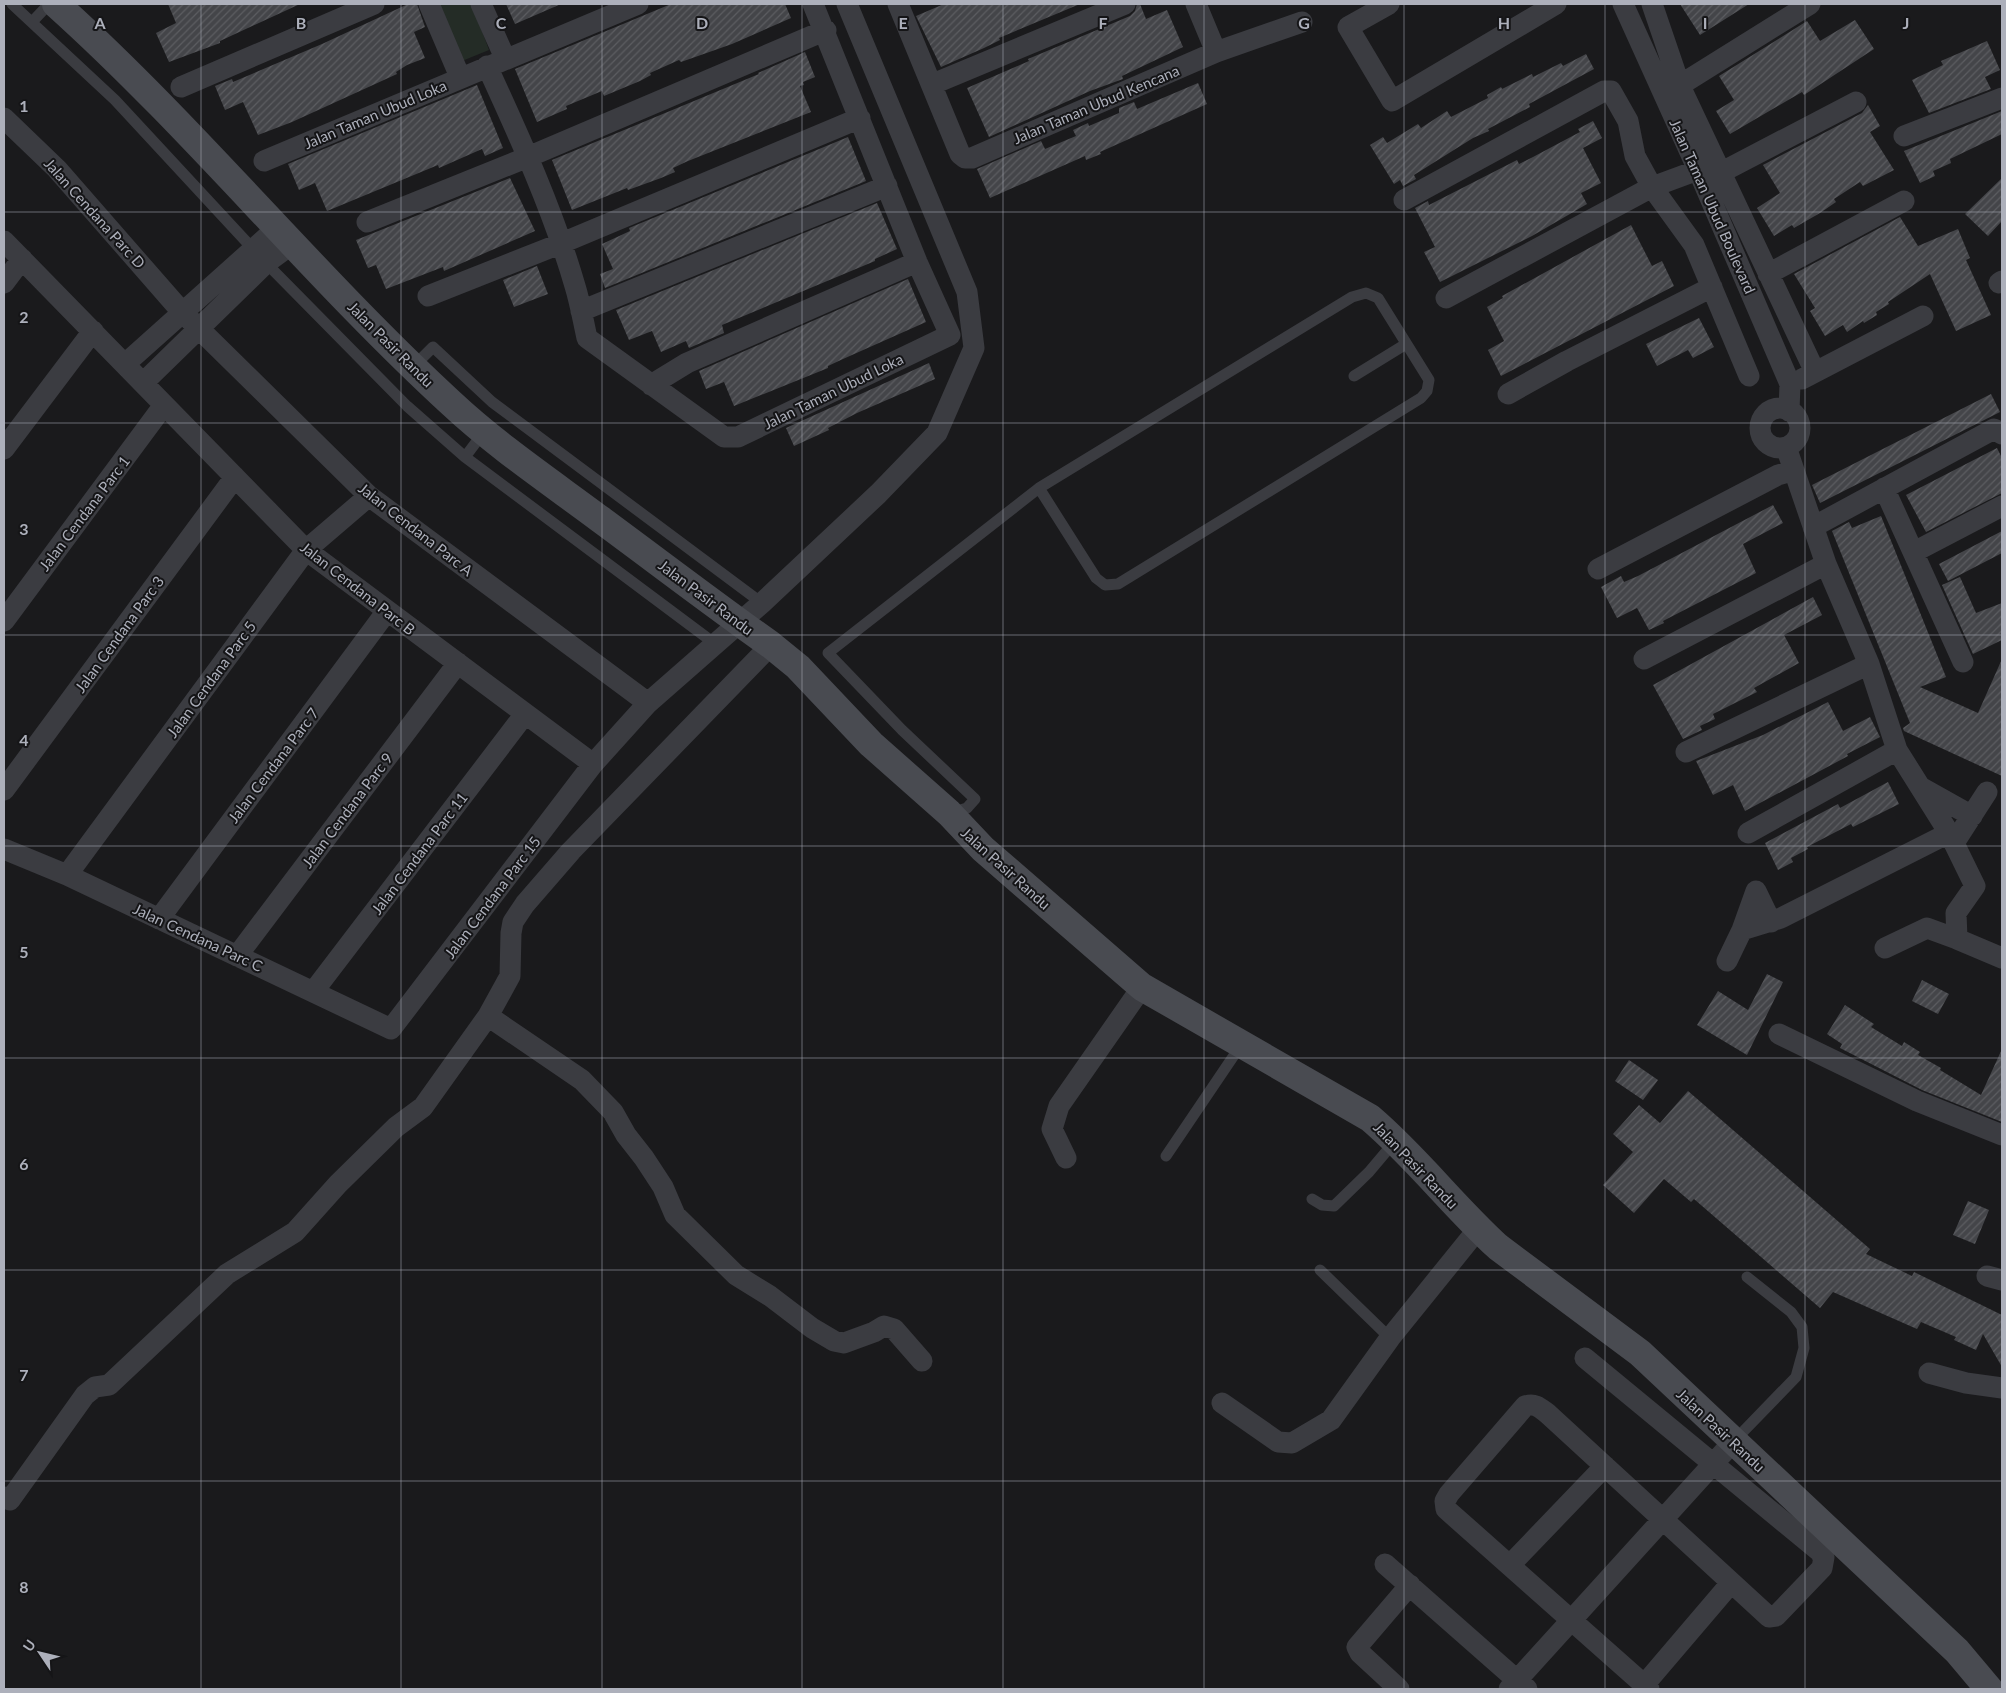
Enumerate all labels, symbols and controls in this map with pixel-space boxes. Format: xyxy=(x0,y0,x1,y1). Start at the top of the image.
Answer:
text: A xyxy=(93,13,106,32)
text: B xyxy=(296,13,306,32)
text: C xyxy=(496,13,507,32)
text: D xyxy=(696,13,708,32)
text: E xyxy=(898,13,908,32)
text: F xyxy=(1098,13,1108,32)
text: G xyxy=(1298,13,1310,32)
text: H xyxy=(1498,13,1510,32)
text: I xyxy=(1703,13,1707,32)
text: J xyxy=(1903,13,1909,32)
street label: Jalan Taman Ubud Kencana xyxy=(1010,61,1182,147)
street label: Jalan Taman Ubud Loka xyxy=(301,76,449,152)
text: 1 xyxy=(19,96,29,115)
street label: Jalan Taman Ubud Boulevard xyxy=(1666,116,1760,296)
street label: Jalan Cendana Parc D xyxy=(41,154,149,272)
street label: Jalan Pasir Randu xyxy=(344,297,438,391)
text: 2 xyxy=(19,307,29,326)
street label: Jalan Taman Ubud Loka xyxy=(760,349,906,433)
street label: Jalan Cendana Parc 1 xyxy=(35,452,133,574)
street label: Jalan Cendana Parc A xyxy=(355,479,478,580)
text: 3 xyxy=(19,519,29,538)
street label: Jalan Cendana Parc B xyxy=(297,538,419,638)
street label: Jalan Pasir Randu xyxy=(655,556,757,638)
street label: Jalan Cendana Parc 3 xyxy=(71,572,167,696)
street label: Jalan Cendana Parc 5 xyxy=(163,617,259,741)
street label: Jalan Cendana Parc 7 xyxy=(224,704,322,826)
text: 4 xyxy=(19,730,29,749)
street label: Jalan Cendana Parc 9 xyxy=(298,749,396,871)
street label: Jalan Cendana Parc 11 xyxy=(367,788,471,918)
street label: Jalan Pasir Randu xyxy=(958,823,1054,913)
street label: Jalan Cendana Parc 15 xyxy=(440,832,544,962)
street label: Jalan Cendana Parc C xyxy=(130,899,266,975)
text: 5 xyxy=(19,942,29,961)
street label: Jalan Pasir Randu xyxy=(1370,1118,1462,1212)
text: 6 xyxy=(19,1154,29,1173)
text: 7 xyxy=(19,1365,29,1384)
street label: Jalan Pasir Randu xyxy=(1673,1385,1769,1475)
text: 8 xyxy=(19,1577,29,1596)
north arrow xyxy=(15,1628,65,1678)
text: U xyxy=(19,1636,39,1654)

